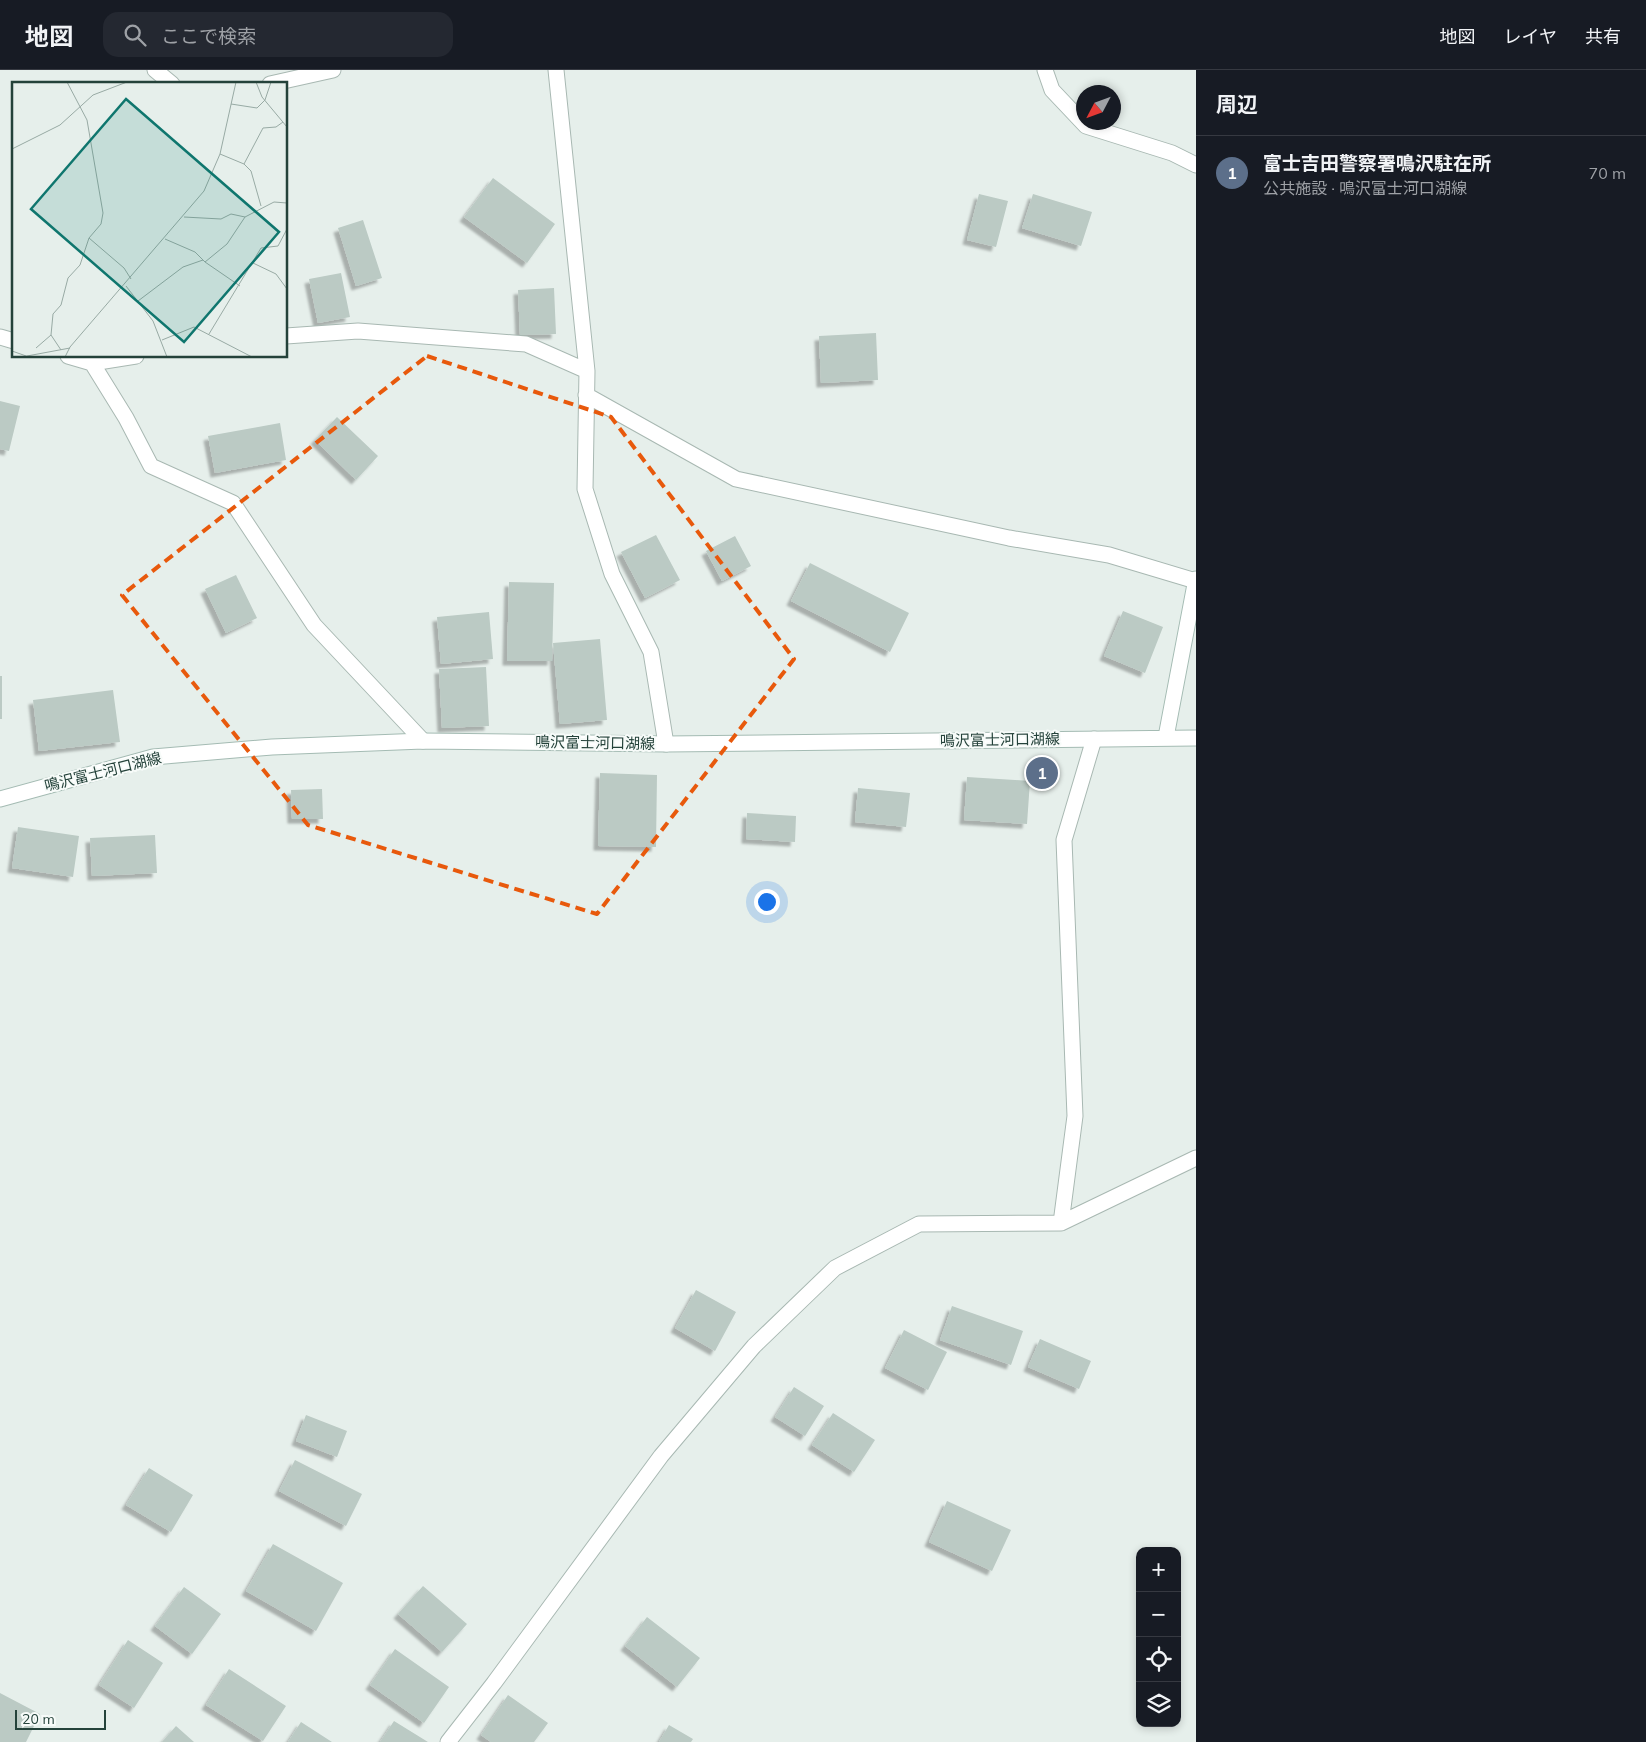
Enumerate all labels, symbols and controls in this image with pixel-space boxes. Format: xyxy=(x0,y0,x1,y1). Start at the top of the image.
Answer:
search box xyxy=(103,12,453,57)
text: 地図 xyxy=(25,21,73,51)
icon: search xyxy=(121,21,149,49)
text: ここで検索 xyxy=(161,24,256,48)
text: 地図 xyxy=(1440,25,1476,48)
text: レイヤ xyxy=(1504,25,1557,48)
text: 共有 xyxy=(1585,25,1621,48)
inset map xyxy=(12,82,288,358)
north arrow xyxy=(1076,85,1121,130)
text: 周辺 xyxy=(1216,91,1258,117)
text: 富士吉田警察署鳴沢駐在所 xyxy=(1263,151,1491,175)
text: 1 xyxy=(1227,163,1237,183)
text: 70 m xyxy=(1589,163,1626,183)
text: 公共施設 · 鳴沢富士河口湖線 xyxy=(1263,178,1467,198)
street label: 鳴沢富士河口湖線 xyxy=(940,729,1060,750)
street label: 鳴沢富士河口湖線 xyxy=(535,732,655,753)
street label: 鳴沢富士河口湖線 xyxy=(42,748,163,795)
pin: 1 xyxy=(1026,754,1058,792)
your location xyxy=(754,889,780,915)
map controls xyxy=(1136,1547,1181,1727)
button: + xyxy=(1136,1547,1181,1592)
button: − xyxy=(1136,1592,1181,1637)
button: locate xyxy=(1136,1637,1181,1682)
button: layers xyxy=(1136,1682,1181,1727)
scale bar xyxy=(15,1707,106,1730)
text: 20 m xyxy=(22,1710,55,1728)

